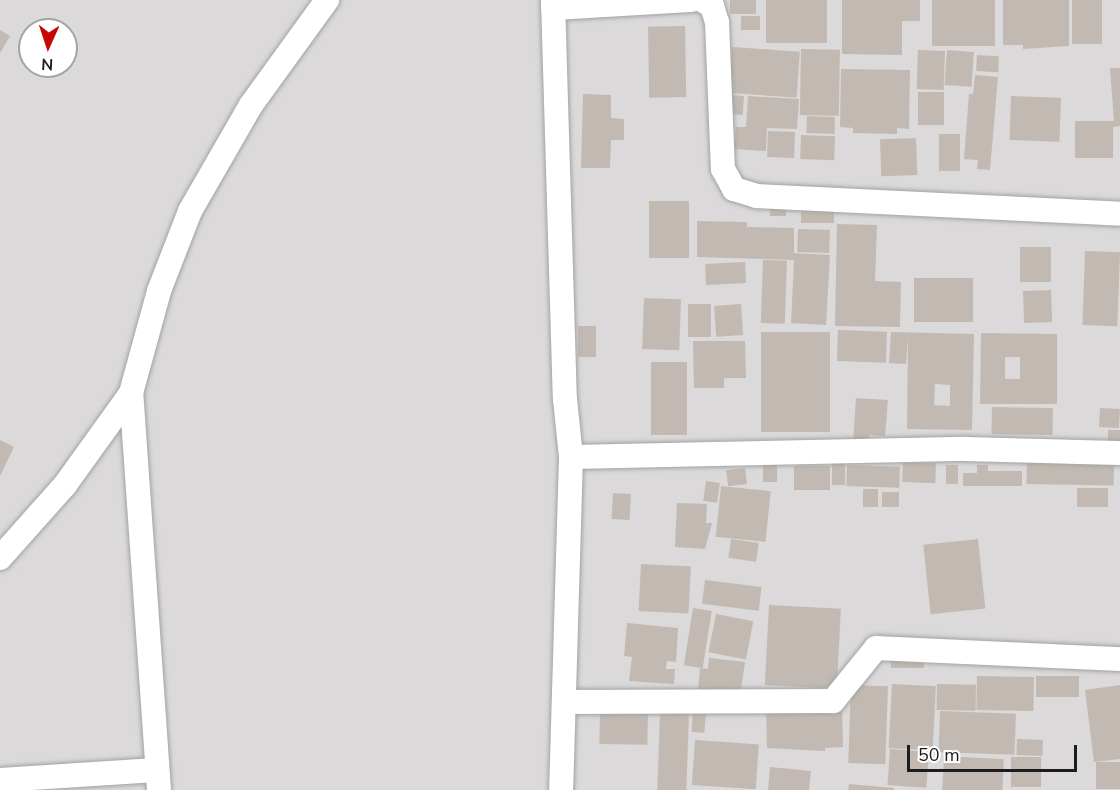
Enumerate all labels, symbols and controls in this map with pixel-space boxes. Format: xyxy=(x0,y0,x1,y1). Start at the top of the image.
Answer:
north arrow xyxy=(18,18,78,78)
text: N xyxy=(41,53,54,75)
scale bar xyxy=(910,733,1080,771)
text: 50 m xyxy=(918,743,960,767)

